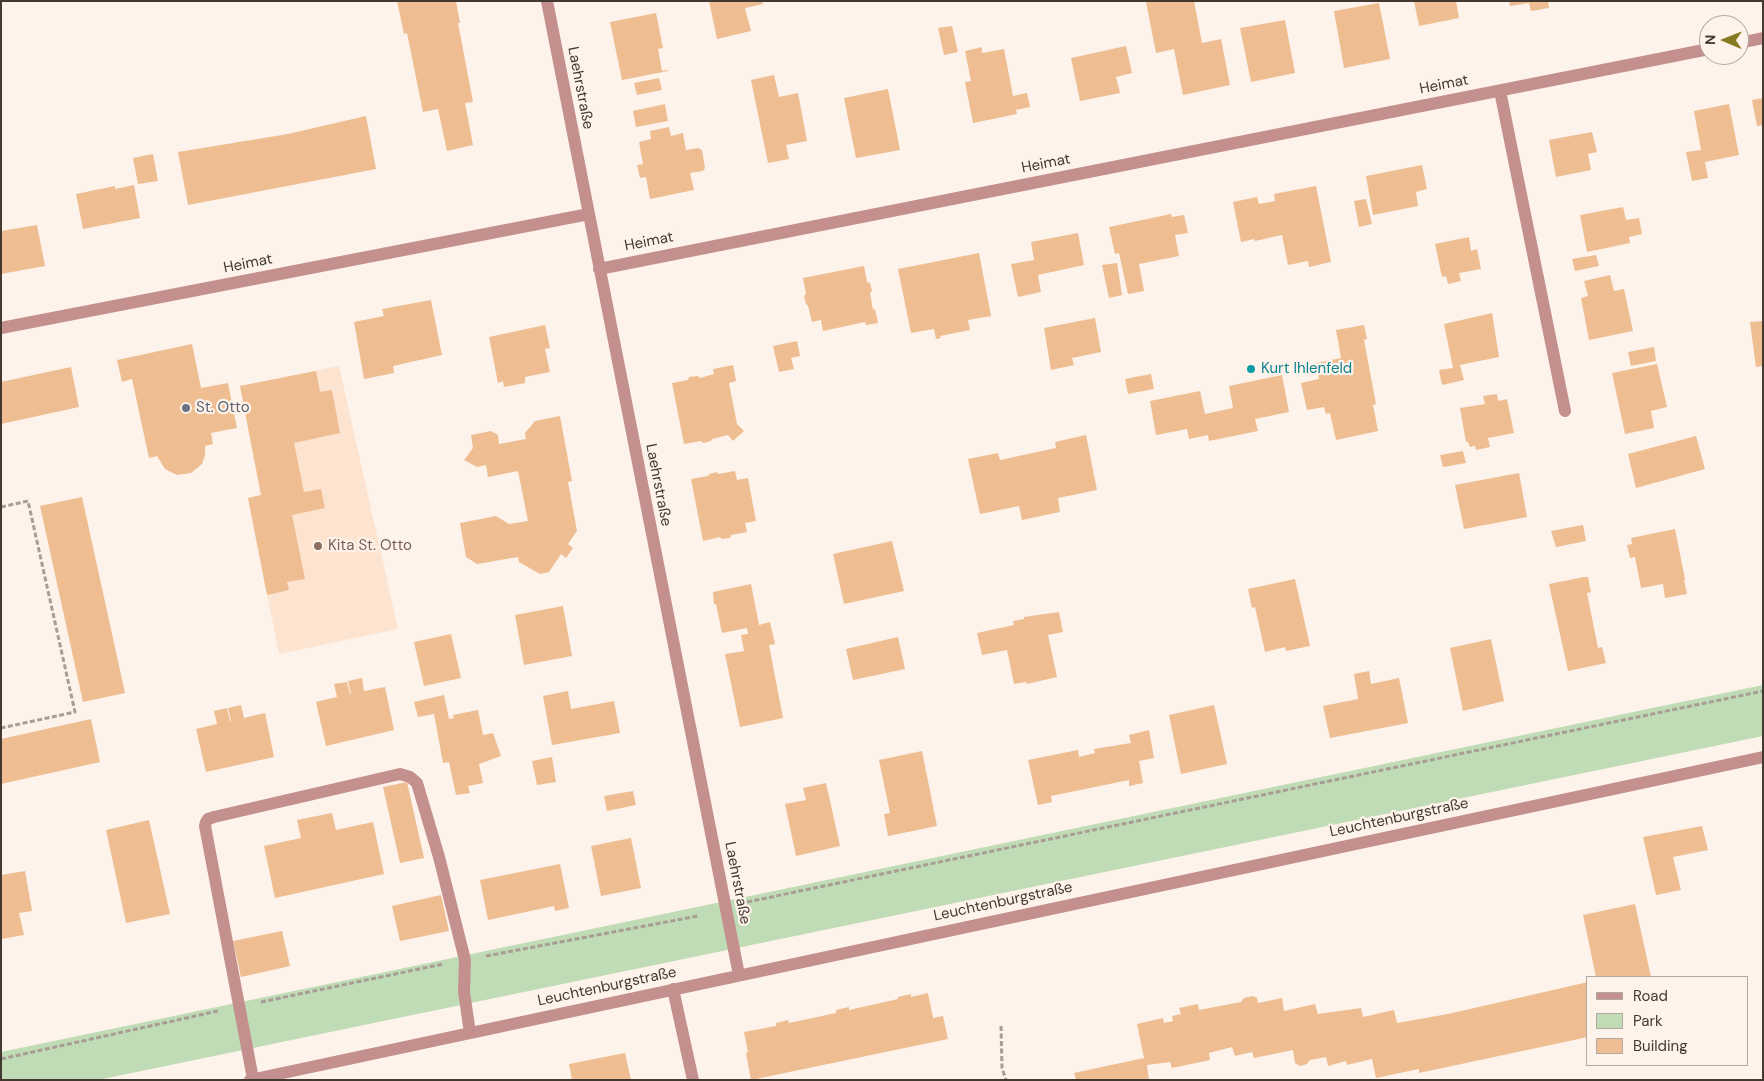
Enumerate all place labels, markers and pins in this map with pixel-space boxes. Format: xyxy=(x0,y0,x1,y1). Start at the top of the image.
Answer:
place label: Kurt Ihlenfeld xyxy=(1261,360,1352,378)
marker: Kurt Ihlenfeld xyxy=(1245,363,1257,375)
place label: St. Otto xyxy=(196,399,250,417)
marker: St. Otto xyxy=(180,402,192,414)
place label: Kita St. Otto xyxy=(328,537,412,555)
marker: Kita St. Otto xyxy=(312,540,324,552)

